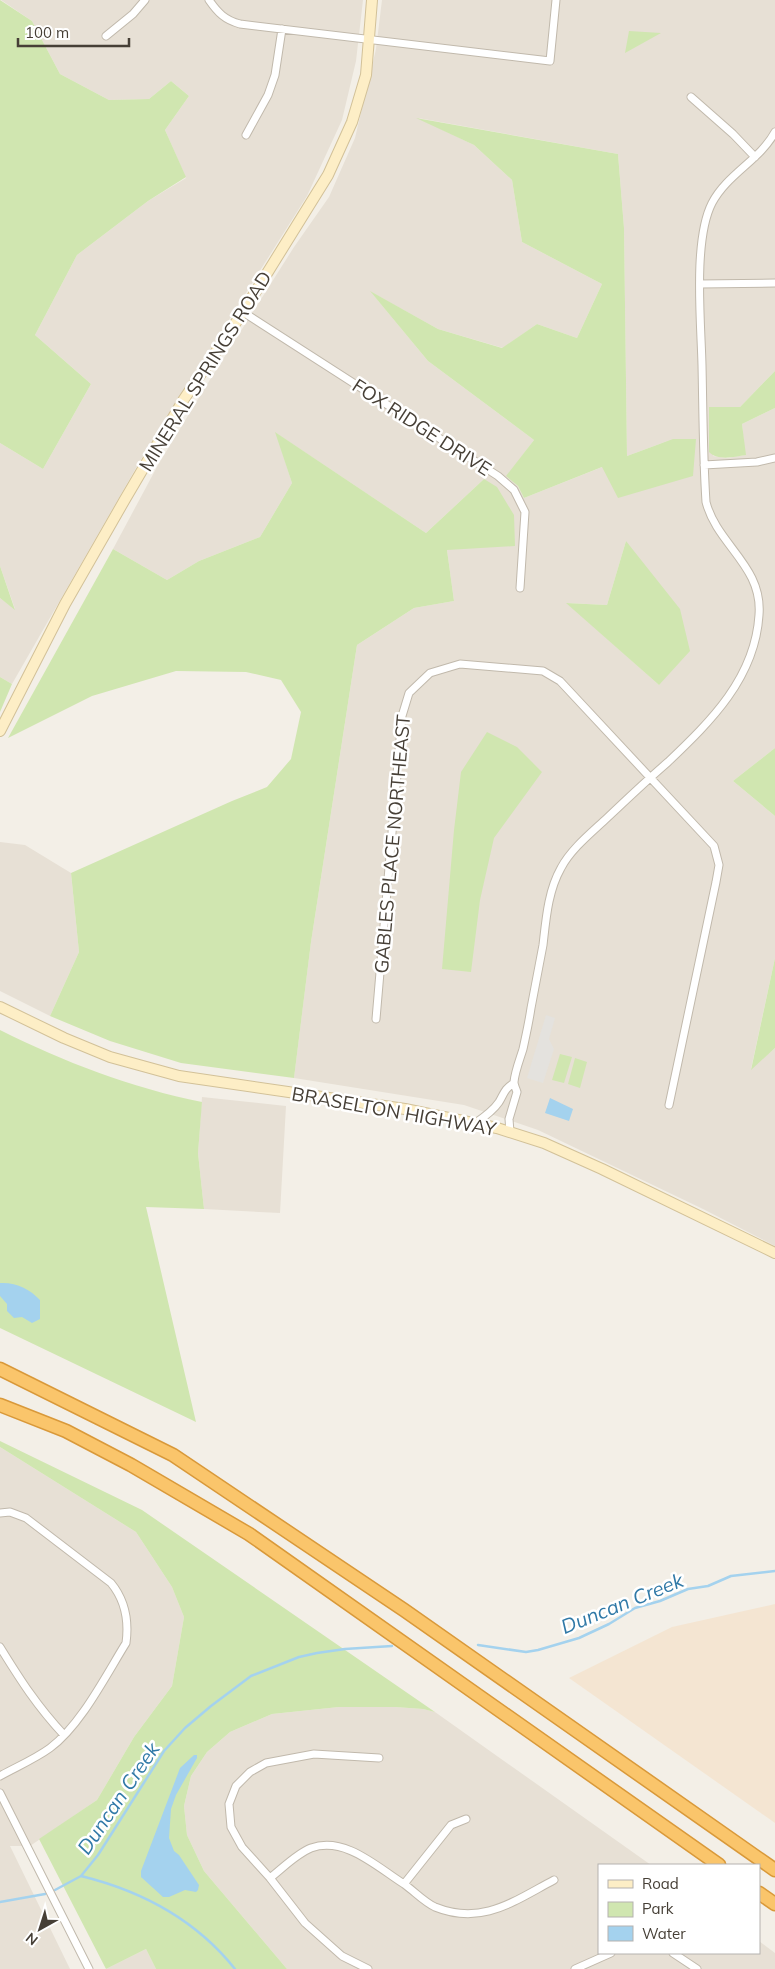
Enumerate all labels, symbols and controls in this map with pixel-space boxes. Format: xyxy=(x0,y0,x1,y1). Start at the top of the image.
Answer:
scale bar xyxy=(18,15,129,47)
text: 100 m xyxy=(25,23,69,42)
street label: MINERAL SPRINGS ROAD xyxy=(133,266,277,476)
street label: FOX RIDGE DRIVE xyxy=(348,373,496,481)
street label: GABLES PLACE NORTHEAST xyxy=(369,713,415,974)
street label: BRASELTON HIGHWAY xyxy=(290,1081,499,1141)
water label: Duncan Creek xyxy=(557,1567,688,1639)
water label: Duncan Creek xyxy=(71,1737,165,1859)
legend xyxy=(598,1864,760,1954)
text: Road xyxy=(642,1874,679,1893)
text: Park xyxy=(642,1899,674,1918)
north arrow xyxy=(15,1904,65,1954)
text: Water xyxy=(642,1924,686,1943)
text: N xyxy=(22,1929,42,1949)

